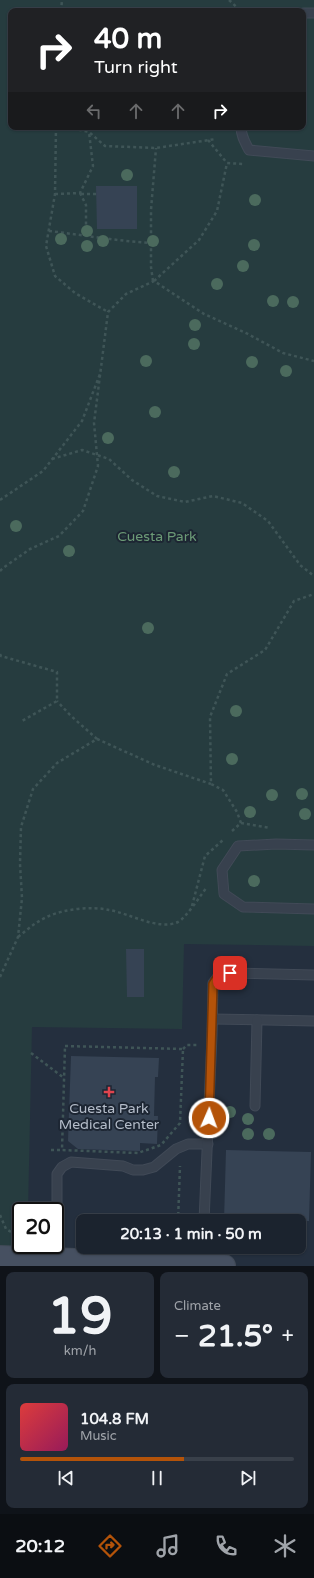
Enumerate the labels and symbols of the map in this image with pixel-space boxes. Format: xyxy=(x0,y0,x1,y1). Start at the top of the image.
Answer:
park label: Cuesta Park xyxy=(117,528,197,545)
pin xyxy=(213,956,247,990)
marker: Cuesta Park Medical Center xyxy=(103,1086,115,1098)
position arrow xyxy=(188,1097,230,1139)
place label: Cuesta Park Medical Center xyxy=(59,1100,160,1133)
speed limit sign: 20 xyxy=(12,1202,64,1254)

